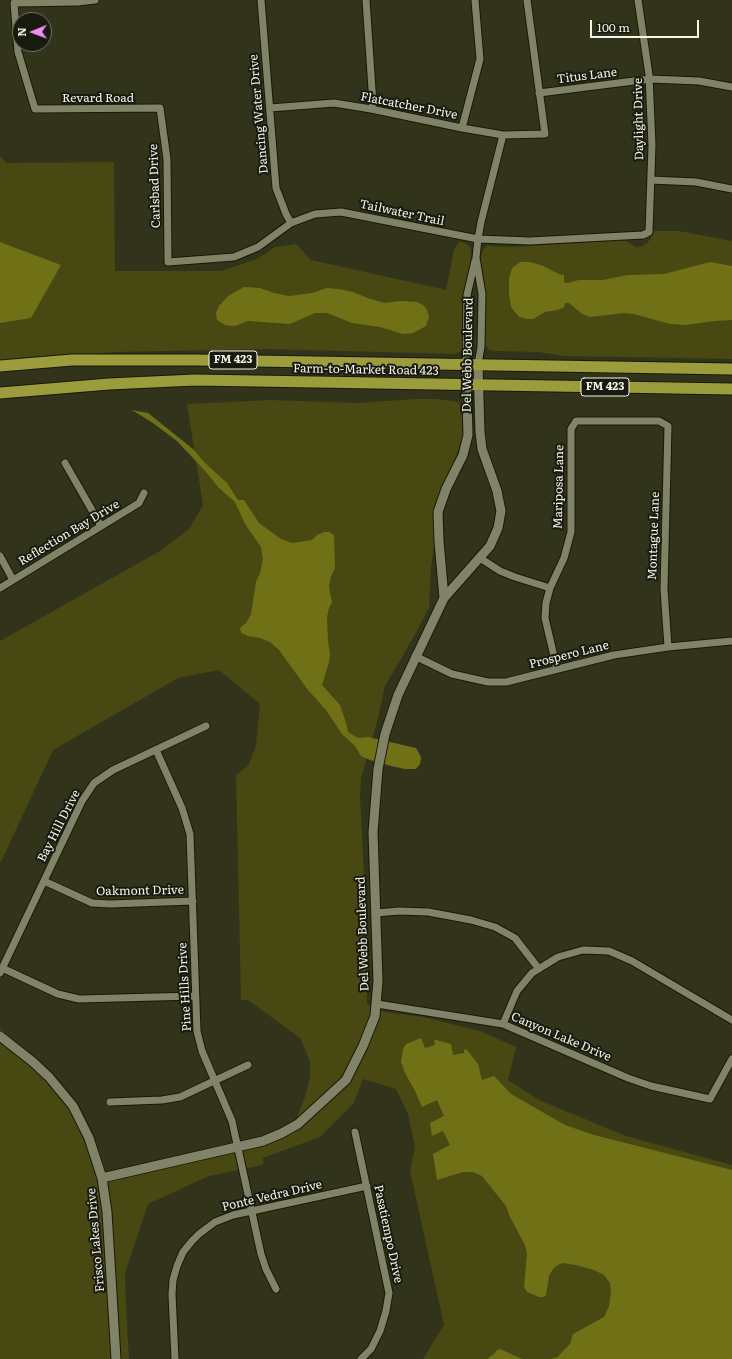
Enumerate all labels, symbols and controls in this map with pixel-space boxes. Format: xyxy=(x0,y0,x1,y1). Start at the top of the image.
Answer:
north arrow xyxy=(12,12,52,52)
scale bar xyxy=(592,12,701,38)
text: 100 m xyxy=(597,18,630,36)
text: N xyxy=(13,27,29,37)
street label: Dancing Water Drive xyxy=(247,54,271,174)
street label: Titus Lane xyxy=(556,65,618,87)
street label: Daylight Drive xyxy=(631,78,647,160)
street label: Flatcatcher Drive xyxy=(359,90,459,122)
street label: Revard Road xyxy=(62,91,134,105)
street label: Carlsbad Drive xyxy=(146,144,164,228)
street label: Tailwater Trail xyxy=(358,197,446,229)
street label: Del Webb Boulevard xyxy=(460,297,476,413)
road number: FM 423 xyxy=(209,351,257,369)
street label: Farm-to-Market Road 423 xyxy=(293,362,439,378)
road number: FM 423 xyxy=(581,378,629,396)
street label: Mariposa Lane xyxy=(551,445,567,529)
street label: Montague Lane xyxy=(645,492,663,580)
street label: Reflection Bay Drive xyxy=(16,497,122,569)
street label: Prospero Lane xyxy=(528,638,610,672)
street label: Bay Hill Drive xyxy=(35,788,83,864)
street label: Del Webb Boulevard xyxy=(354,876,372,992)
street label: Oakmont Drive xyxy=(96,883,184,899)
street label: Pine Hills Drive xyxy=(175,942,195,1032)
street label: Canyon Lake Drive xyxy=(509,1009,613,1065)
street label: Ponte Vedra Drive xyxy=(221,1177,323,1215)
street label: Pasatiempo Drive xyxy=(371,1184,405,1284)
street label: Frisco Lakes Drive xyxy=(84,1187,108,1293)

